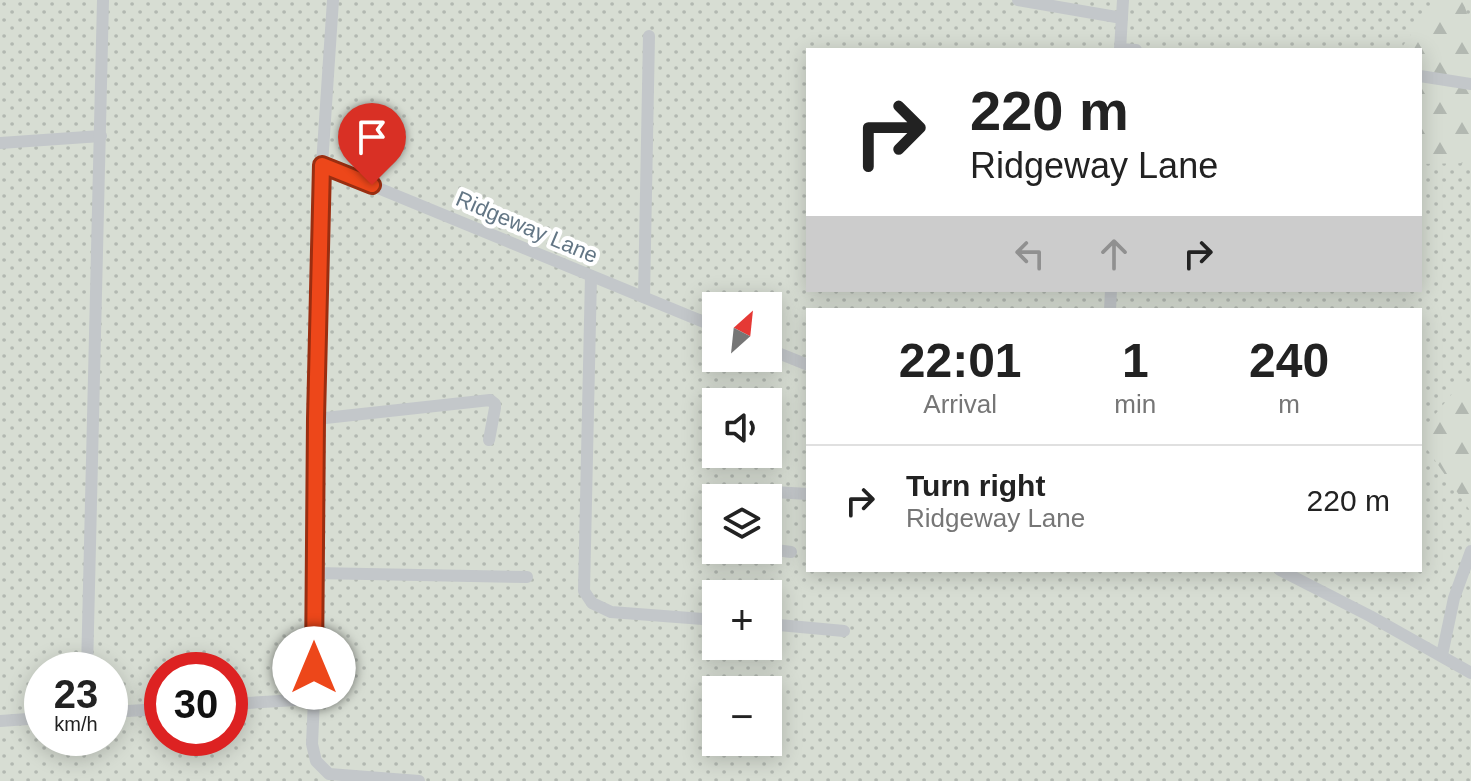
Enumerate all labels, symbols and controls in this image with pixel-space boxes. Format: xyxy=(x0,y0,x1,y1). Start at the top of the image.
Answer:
text: 220 m xyxy=(970,79,1129,142)
icon: right xyxy=(838,80,942,184)
pin xyxy=(338,103,406,185)
icon: arrive xyxy=(350,115,394,159)
text: Ridgeway Lane xyxy=(970,145,1218,186)
street label: Ridgeway Lane xyxy=(452,186,602,268)
icon: left xyxy=(1008,232,1052,276)
icon: ahead xyxy=(1092,232,1136,276)
icon: right xyxy=(1176,232,1220,276)
north arrow xyxy=(702,292,782,372)
map controls xyxy=(702,292,782,756)
text: 22:01 xyxy=(899,334,1022,387)
text: 1 xyxy=(1122,334,1149,387)
text: 240 xyxy=(1249,334,1329,387)
button: sound xyxy=(702,388,782,468)
text: Arrival xyxy=(923,389,997,419)
text: min xyxy=(1114,389,1156,419)
text: m xyxy=(1278,389,1300,419)
text: Turn right xyxy=(906,469,1045,502)
icon: right xyxy=(838,479,882,523)
button: layers xyxy=(702,484,782,564)
text: 220 m xyxy=(1307,484,1390,517)
text: Ridgeway Lane xyxy=(906,503,1085,533)
button: + xyxy=(702,580,782,660)
position arrow xyxy=(272,626,356,710)
speed limit sign: 30 xyxy=(144,652,248,756)
text: 23 xyxy=(54,672,98,716)
button: − xyxy=(702,676,782,756)
text: km/h xyxy=(54,713,98,735)

